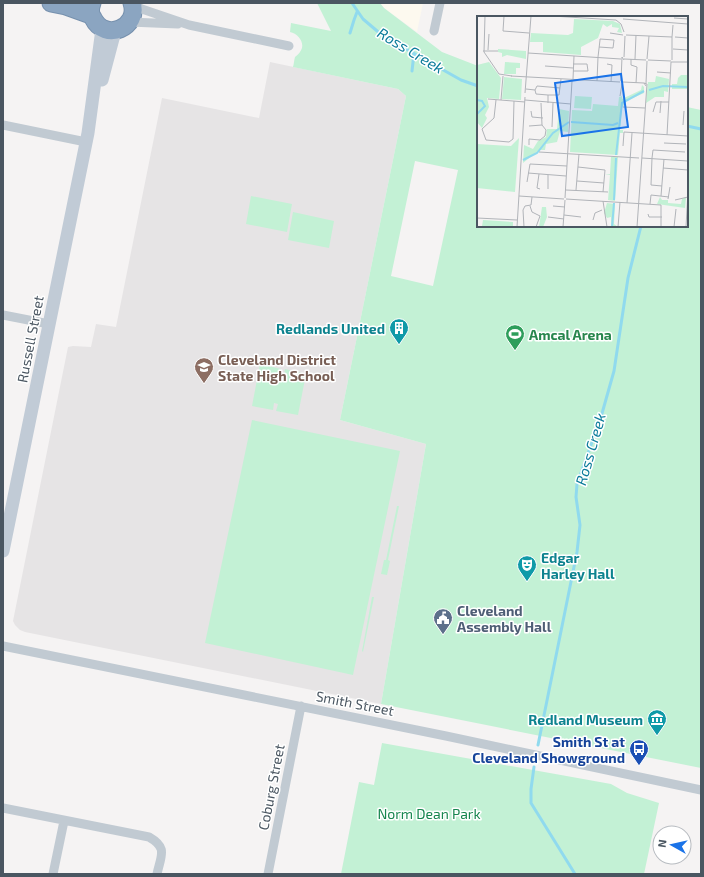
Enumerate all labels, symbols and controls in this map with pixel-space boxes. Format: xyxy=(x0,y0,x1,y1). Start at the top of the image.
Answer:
inset map xyxy=(477,16,688,227)
water label: Ross Creek xyxy=(374,23,448,77)
street label: Russell Street xyxy=(13,294,47,384)
building icon: Redlands United xyxy=(388,317,410,345)
place label: Redlands United xyxy=(276,320,385,337)
sports icon: Amcal Arena xyxy=(504,323,526,351)
place label: Amcal Arena xyxy=(529,326,612,343)
place label: Cleveland District State High School xyxy=(218,351,336,384)
school or university icon: Cleveland District State High School xyxy=(193,356,215,384)
water label: Ross Creek xyxy=(571,411,609,487)
place label: Edgar Harley Hall xyxy=(541,549,615,582)
theatre icon: Edgar Harley Hall xyxy=(516,554,538,582)
place label: Cleveland Assembly Hall xyxy=(457,602,552,635)
public building icon: Cleveland Assembly Hall xyxy=(432,607,454,635)
street label: Smith Street xyxy=(315,687,395,719)
museum icon: Redland Museum xyxy=(646,708,668,736)
place label: Redland Museum xyxy=(528,711,643,728)
place label: Smith St at Cleveland Showground xyxy=(472,733,625,766)
bus stop icon: Smith St at Cleveland Showground xyxy=(628,738,650,766)
street label: Coburg Street xyxy=(254,743,288,831)
park label: Norm Dean Park xyxy=(377,805,481,822)
north arrow xyxy=(652,825,692,865)
text: N xyxy=(655,839,669,848)

